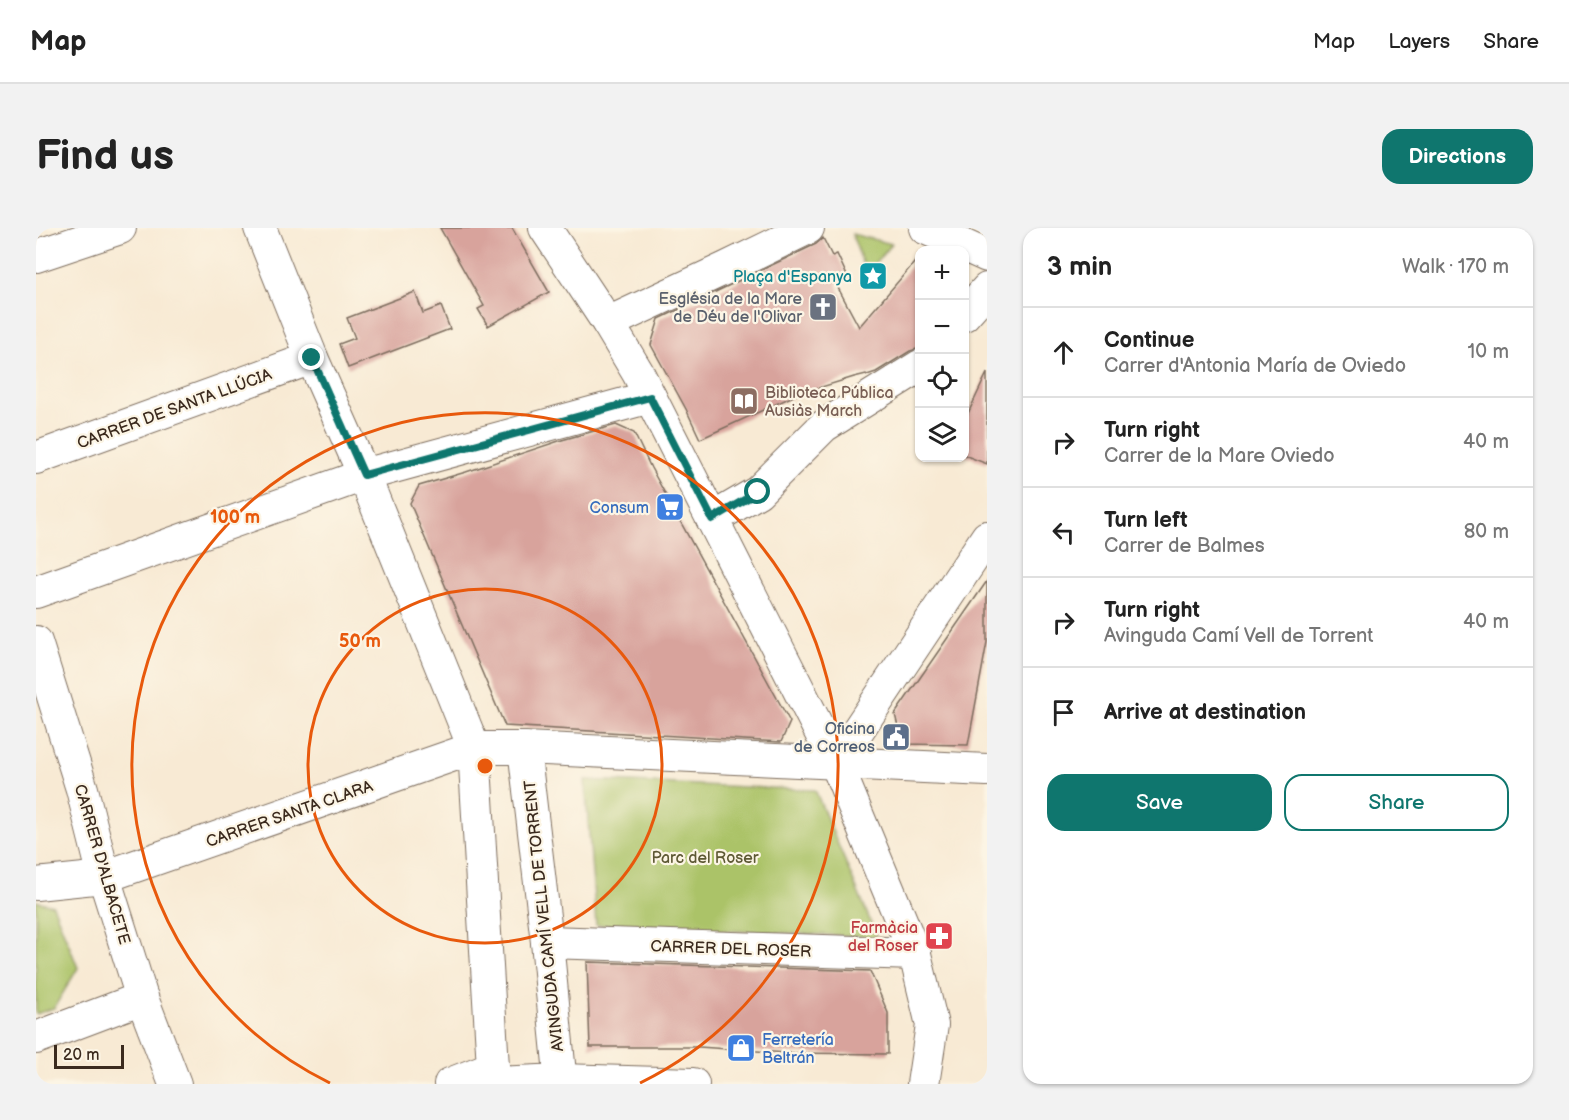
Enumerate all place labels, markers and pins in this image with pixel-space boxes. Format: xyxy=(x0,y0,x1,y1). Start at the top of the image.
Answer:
place icon: Plaça d'Espanya xyxy=(857,260,889,292)
place label: Plaça d'Espanya xyxy=(733,268,852,287)
place label: Església de la Mare de Déu de l'Olivar xyxy=(659,290,802,327)
church icon: Església de la Mare de Déu de l'Olivar xyxy=(807,291,839,323)
place label: Biblioteca Pública Ausiàs March xyxy=(765,384,893,421)
library icon: Biblioteca Pública Ausiàs March xyxy=(728,385,760,417)
supermarket icon: Consum xyxy=(654,491,686,523)
place label: Consum xyxy=(589,499,649,518)
place label: Oficina de Correos xyxy=(794,720,875,757)
public building icon: Oficina de Correos xyxy=(880,721,912,753)
centre of rings xyxy=(475,756,495,776)
place label: Farmàcia del Roser xyxy=(848,919,918,956)
pharmacy icon: Farmàcia del Roser xyxy=(923,920,955,952)
place label: Ferretería Beltrán xyxy=(762,1031,834,1068)
shop icon: Ferretería Beltrán xyxy=(725,1032,757,1064)

